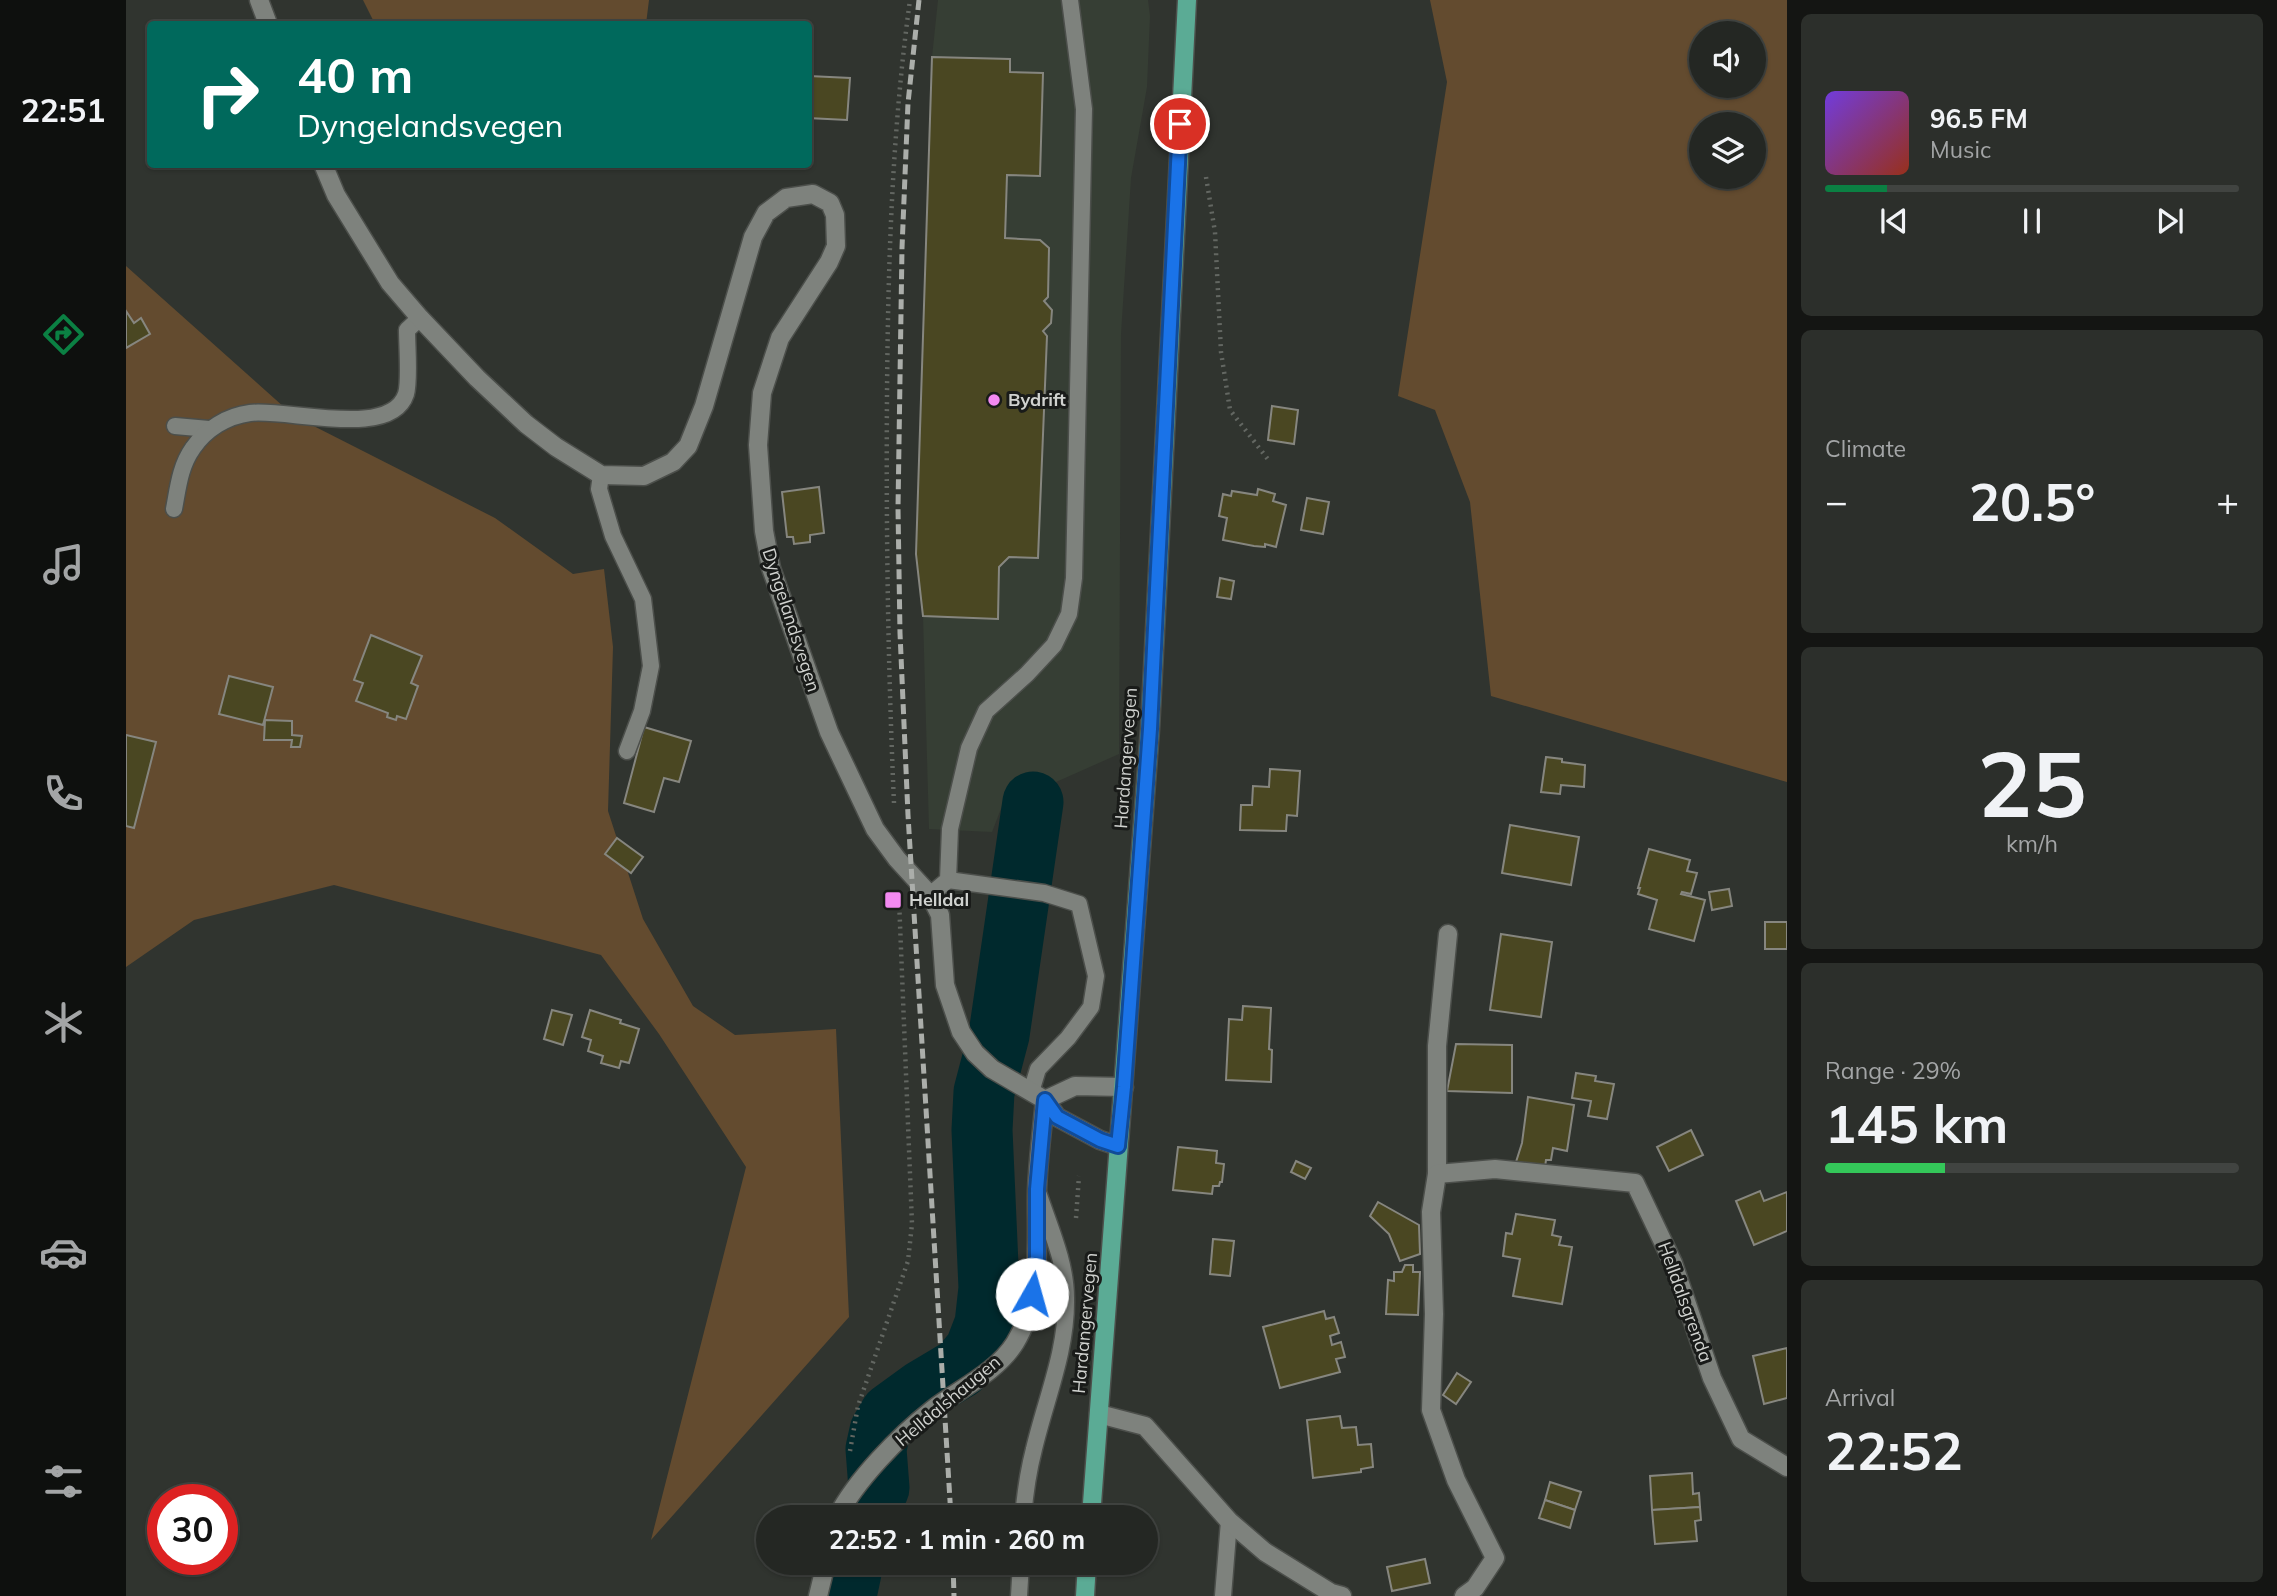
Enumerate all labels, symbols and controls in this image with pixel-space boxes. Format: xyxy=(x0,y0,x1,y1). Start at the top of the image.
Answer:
map controls xyxy=(1689,21,1766,189)
button: sound xyxy=(1689,21,1766,98)
text: 40 m xyxy=(297,44,413,105)
icon: right xyxy=(182,49,273,140)
text: 22:51 xyxy=(21,90,105,130)
pin xyxy=(1150,94,1210,154)
text: 96.5 FM xyxy=(1930,102,2028,135)
text: Dyngelandsvegen xyxy=(297,105,563,145)
icon: arrive xyxy=(1161,105,1199,143)
button: layers xyxy=(1689,112,1766,189)
text: Music xyxy=(1930,135,1991,164)
icon: previous xyxy=(1875,202,1913,240)
icon: pause xyxy=(2013,202,2051,240)
icon: next xyxy=(2151,202,2189,240)
icon: directions xyxy=(39,310,88,359)
place label: Bydrift xyxy=(1008,388,1066,411)
marker: Bydrift xyxy=(986,392,1002,408)
text: Climate xyxy=(1825,434,1906,463)
text: 20.5° xyxy=(1969,469,2095,534)
text: − xyxy=(1825,477,1848,525)
text: + xyxy=(2216,477,2239,525)
icon: music xyxy=(39,540,88,589)
street label: Dyngelandsvegen xyxy=(757,545,826,695)
street label: Hardangervegen xyxy=(1109,687,1142,829)
text: 25 xyxy=(1977,726,2087,840)
icon: phone xyxy=(39,769,88,818)
text: km/h xyxy=(2006,829,2058,858)
place label: Helldal xyxy=(909,888,969,911)
marker: Helldal xyxy=(883,890,903,910)
icon: climate xyxy=(39,998,88,1047)
text: Range · 29% xyxy=(1825,1056,1961,1085)
text: 145 km xyxy=(1825,1091,2008,1156)
icon: car xyxy=(39,1228,88,1277)
street label: Helldalsgrenda xyxy=(1653,1239,1718,1365)
street label: Hardangervegen xyxy=(1067,1252,1102,1394)
position arrow xyxy=(995,1257,1069,1331)
street label: Helldalshaugen xyxy=(891,1350,1005,1451)
text: Arrival xyxy=(1825,1383,1895,1412)
text: 22:52 xyxy=(1825,1418,1963,1483)
icon: filters xyxy=(39,1457,88,1506)
speed limit sign: 30 xyxy=(147,1484,238,1575)
text: 22:52 · 1 min · 260 m xyxy=(829,1523,1085,1556)

